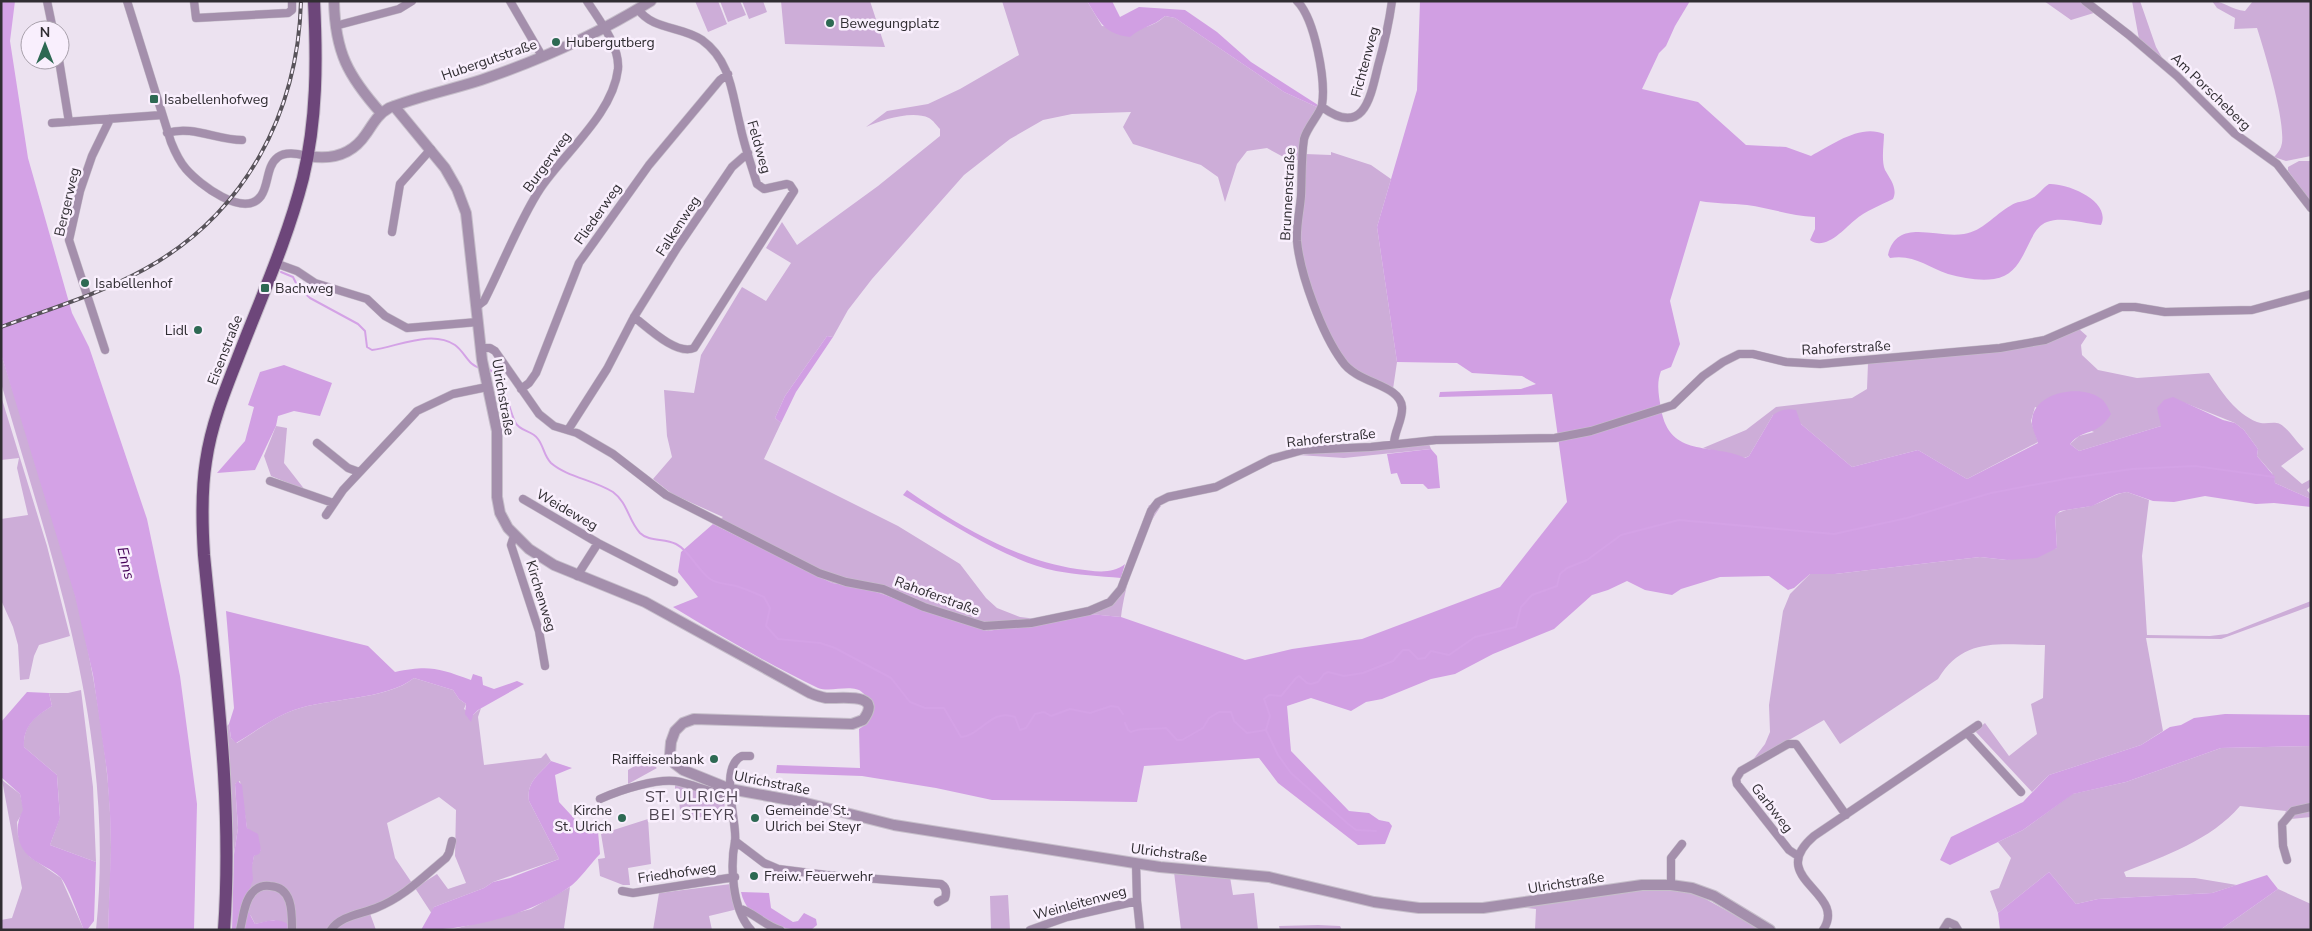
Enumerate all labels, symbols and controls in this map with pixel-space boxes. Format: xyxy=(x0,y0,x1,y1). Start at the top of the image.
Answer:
place label: Bewegungplatz xyxy=(840,14,940,33)
marker: Bewegungplatz xyxy=(824,17,836,29)
north arrow xyxy=(20,20,70,70)
text: N xyxy=(40,23,50,42)
street label: Fichtenweg xyxy=(1346,24,1384,100)
place label: Hubergutberg xyxy=(566,33,655,52)
street label: Hubergutstraße xyxy=(439,35,539,85)
marker: Hubergutberg xyxy=(550,36,562,48)
street label: Am Porscheberg xyxy=(2167,49,2255,135)
place label: Isabellenhofweg xyxy=(164,90,269,109)
marker: Isabellenhofweg xyxy=(148,93,160,105)
street label: Feldweg xyxy=(742,118,776,176)
street label: Burgerweg xyxy=(519,128,575,196)
street label: Brunnenstraße xyxy=(1276,147,1300,241)
street label: Bergerweg xyxy=(50,166,84,238)
street label: Fliederweg xyxy=(570,180,626,248)
street label: Falkenweg xyxy=(651,192,705,260)
place label: Isabellenhof xyxy=(95,274,173,293)
marker: Isabellenhof xyxy=(79,277,91,289)
place label: Bachweg xyxy=(275,279,334,298)
marker: Bachweg xyxy=(259,282,271,294)
street label: Eisenstraße xyxy=(203,312,247,388)
place label: Lidl xyxy=(165,321,189,340)
marker: Lidl xyxy=(192,324,204,336)
street label: Rahoferstraße xyxy=(1801,336,1891,360)
street label: Ulrichstraße xyxy=(487,357,519,437)
street label: Rahoferstraße xyxy=(1286,424,1376,452)
street label: Weideweg xyxy=(533,485,601,535)
water label: Enns xyxy=(112,545,140,581)
street label: Kirchenweg xyxy=(521,558,561,634)
street label: Rahoferstraße xyxy=(892,572,982,620)
place label: Raiffeisenbank xyxy=(612,750,705,769)
marker: Raiffeisenbank xyxy=(708,753,720,765)
street label: Ulrichstraße xyxy=(732,766,812,800)
street label: Garbweg xyxy=(1747,779,1797,837)
district label: ST. ULRICH BEI STEYR xyxy=(645,786,739,826)
place label: Kirche St. Ulrich xyxy=(555,801,612,836)
place label: Gemeinde St. Ulrich bei Steyr xyxy=(765,801,861,836)
marker: Kirche St. Ulrich xyxy=(616,812,628,824)
marker: Gemeinde St. Ulrich bei Steyr xyxy=(749,812,761,824)
street label: Ulrichstraße xyxy=(1130,839,1208,867)
street label: Friedhofweg xyxy=(637,858,717,888)
place label: Freiw. Feuerwehr xyxy=(764,867,873,886)
street label: Ulrichstraße xyxy=(1526,868,1606,898)
marker: Freiw. Feuerwehr xyxy=(748,870,760,882)
street label: Weinleitenweg xyxy=(1031,881,1129,925)

